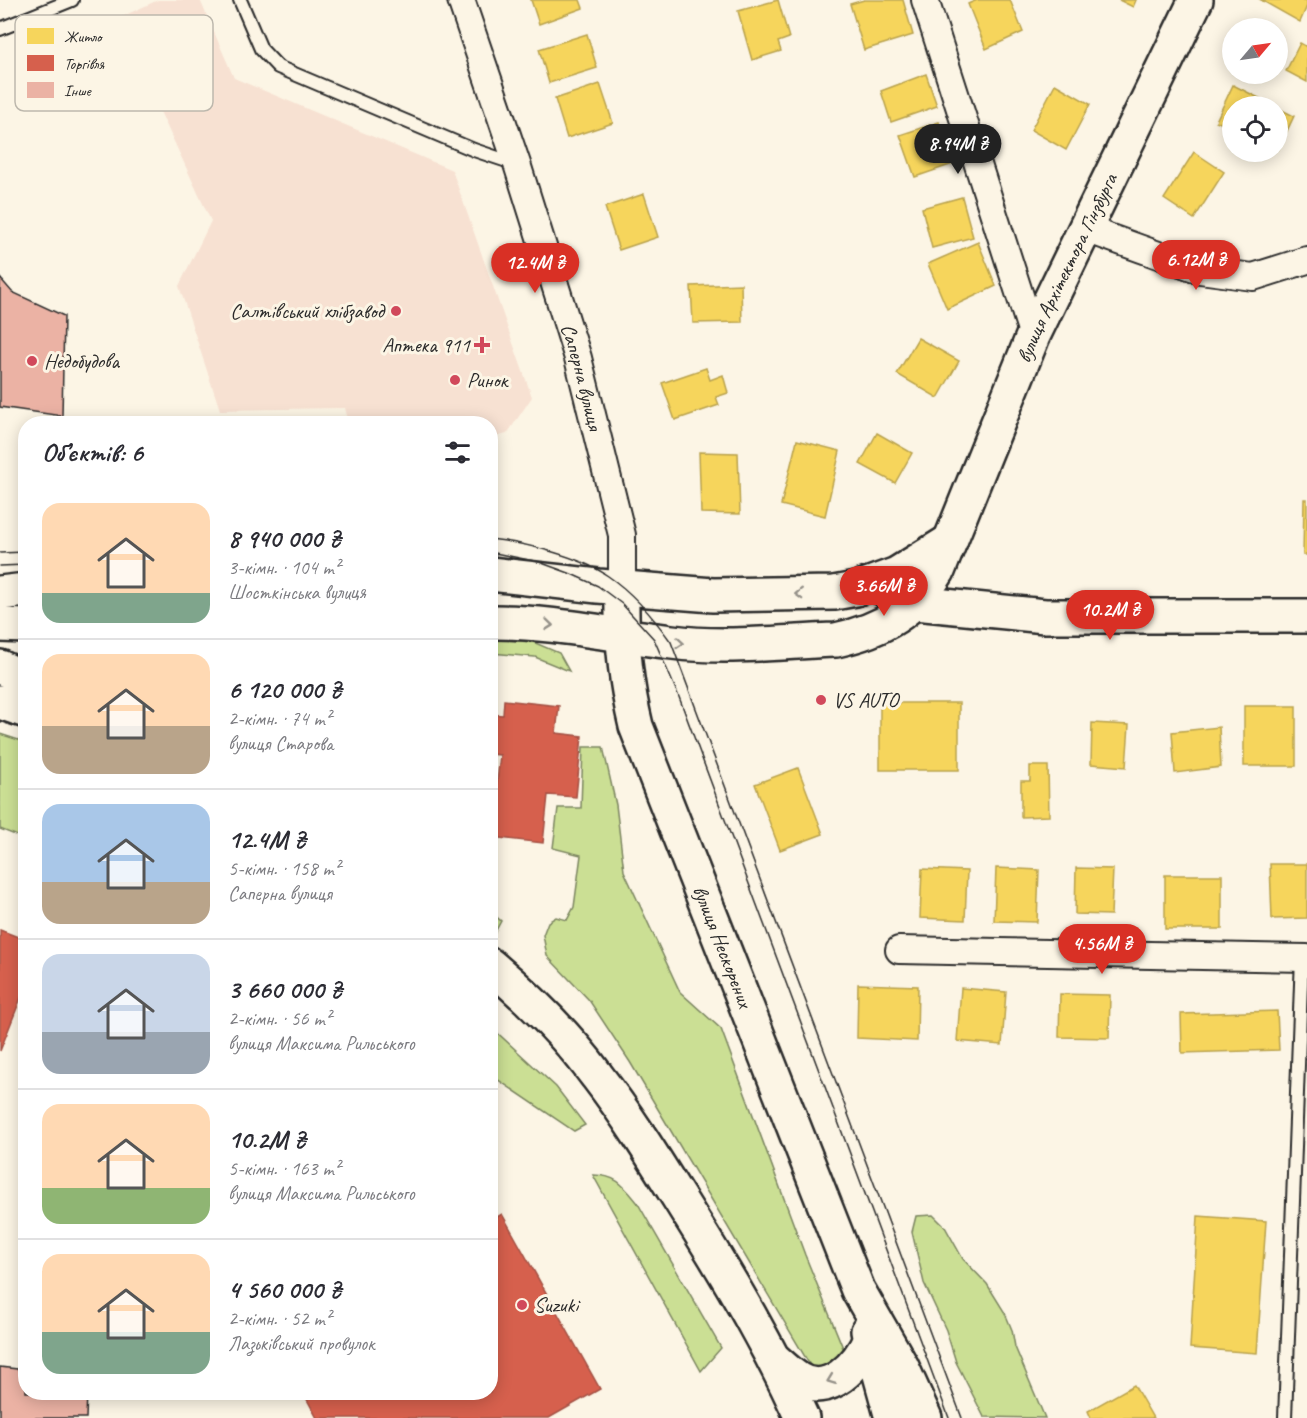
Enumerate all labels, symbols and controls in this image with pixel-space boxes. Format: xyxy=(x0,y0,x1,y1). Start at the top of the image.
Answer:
legend xyxy=(15,15,213,111)
north arrow xyxy=(1222,18,1288,84)
map controls xyxy=(1222,18,1288,162)
text: Житло xyxy=(64,27,104,47)
text: Торгівля xyxy=(64,54,105,74)
text: Інше xyxy=(64,81,93,101)
button: locate xyxy=(1222,96,1288,162)
pin: 8.94M ₴ xyxy=(903,124,1013,175)
text: 8.94M ₴ xyxy=(928,131,988,156)
street label: вулиця Архітектора Гінзбурга xyxy=(1011,168,1124,367)
pin: 6.12M ₴ xyxy=(1141,240,1251,291)
pin: 12.4M ₴ xyxy=(480,243,590,294)
text: 6.12M ₴ xyxy=(1166,247,1226,272)
text: 12.4M ₴ xyxy=(505,250,565,275)
place label: Салтівський хлібзавод xyxy=(230,298,387,324)
marker: Салтівський хлібзавод xyxy=(389,304,403,318)
street label: Саперна вулиця xyxy=(555,320,609,435)
place label: Аптека 911 xyxy=(382,332,472,358)
marker: Аптека 911 xyxy=(475,338,489,352)
place label: Недобудова xyxy=(44,348,121,374)
marker: Недобудова xyxy=(25,354,39,368)
place label: Ринок xyxy=(467,367,510,393)
marker: Ринок xyxy=(448,373,462,387)
text: Об’єктів: 6 xyxy=(42,436,143,469)
icon: filters xyxy=(441,436,474,469)
text: 8 940 000 ₴ xyxy=(228,522,340,555)
icon: home xyxy=(90,527,162,599)
text: 3-кімн. · 104 m² xyxy=(228,555,340,580)
pin: 3.66M ₴ xyxy=(829,566,939,617)
text: 3.66M ₴ xyxy=(854,573,914,598)
text: Шосткінська вулиця xyxy=(228,580,366,605)
one-way arrow xyxy=(795,588,804,600)
pin: 10.2M ₴ xyxy=(1055,590,1165,641)
text: 10.2M ₴ xyxy=(1080,597,1140,622)
one-way arrow xyxy=(544,619,553,631)
one-way arrow xyxy=(676,636,685,649)
text: 6 120 000 ₴ xyxy=(228,673,341,706)
icon: home xyxy=(90,678,162,750)
place label: VS AUTO xyxy=(833,687,901,713)
marker: VS AUTO xyxy=(814,693,828,707)
text: 2-кімн. · 74 m² xyxy=(228,706,331,731)
text: вулиця Старова xyxy=(228,731,333,756)
text: 12.4M ₴ xyxy=(228,823,305,856)
icon: home xyxy=(90,828,162,900)
text: 5-кімн. · 158 m² xyxy=(228,856,340,881)
text: Саперна вулиця xyxy=(228,881,332,906)
street label: вулиця Нескорених xyxy=(687,882,759,1013)
pin: 4.56M ₴ xyxy=(1047,924,1157,975)
text: 4.56M ₴ xyxy=(1072,931,1132,956)
text: 3 660 000 ₴ xyxy=(228,973,342,1006)
icon: home xyxy=(90,978,162,1050)
text: 2-кімн. · 56 m² xyxy=(228,1006,331,1031)
text: вулиця Максима Рильського xyxy=(228,1031,415,1056)
text: 10.2M ₴ xyxy=(228,1123,305,1156)
icon: home xyxy=(90,1128,162,1200)
text: 5-кімн. · 163 m² xyxy=(228,1156,340,1181)
text: вулиця Максима Рильського xyxy=(228,1181,415,1206)
text: 4 560 000 ₴ xyxy=(228,1273,341,1306)
icon: home xyxy=(90,1278,162,1350)
place label: Suzuki xyxy=(534,1292,581,1318)
marker: Suzuki xyxy=(515,1298,529,1312)
text: 2-кімн. · 52 m² xyxy=(228,1306,331,1331)
text: Лазьківський провулок xyxy=(228,1331,374,1356)
one-way arrow xyxy=(827,1372,837,1385)

